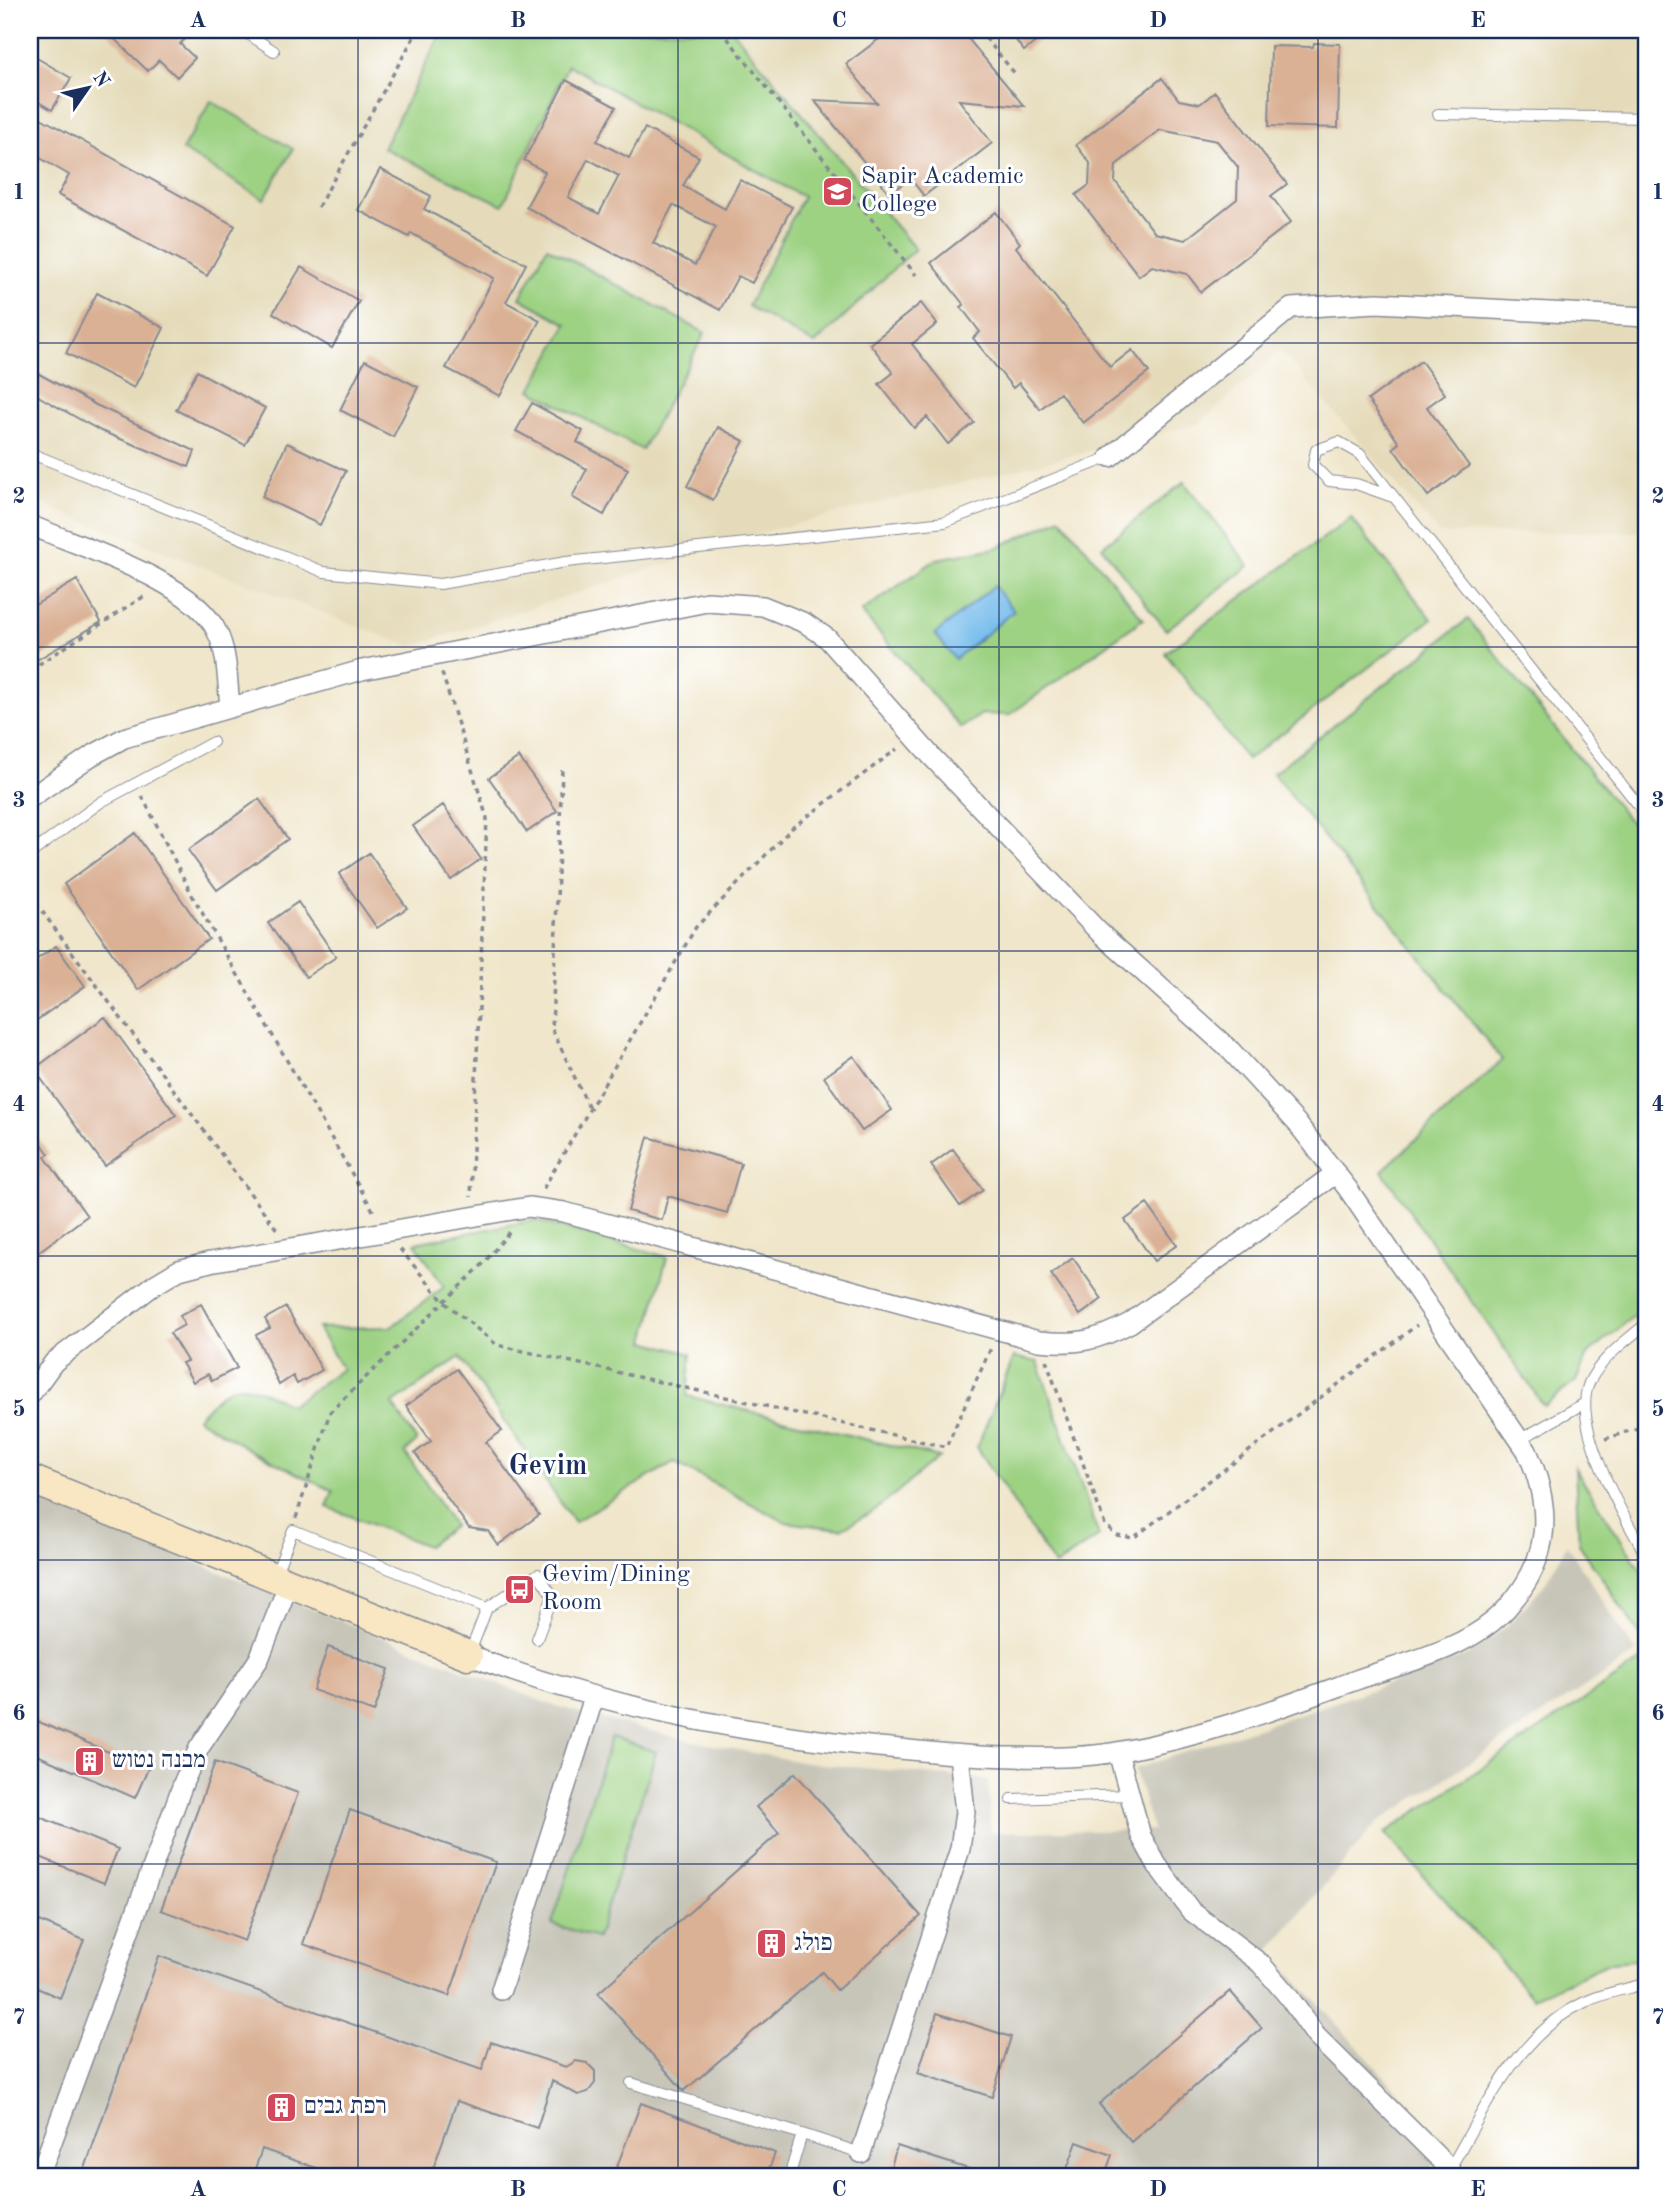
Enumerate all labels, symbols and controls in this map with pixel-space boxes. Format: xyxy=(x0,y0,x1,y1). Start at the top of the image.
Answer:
text: A xyxy=(189,9,207,32)
text: B xyxy=(510,9,526,32)
text: C xyxy=(831,9,847,32)
text: D xyxy=(1149,9,1167,32)
text: E xyxy=(1470,9,1486,32)
north arrow xyxy=(52,52,122,122)
text: N xyxy=(88,69,112,92)
place label: Sapir Academic College xyxy=(861,165,1023,217)
school or university icon: Sapir Academic College xyxy=(821,174,855,208)
text: 1 xyxy=(12,181,26,204)
text: 1 xyxy=(1651,181,1665,204)
text: 2 xyxy=(12,485,26,508)
text: 2 xyxy=(1651,485,1665,508)
text: 3 xyxy=(12,789,26,812)
text: 3 xyxy=(1651,789,1665,812)
text: 4 xyxy=(12,1093,26,1116)
text: 4 xyxy=(1651,1093,1665,1116)
text: 5 xyxy=(12,1398,26,1421)
text: 5 xyxy=(1651,1398,1665,1421)
district label: Gevim xyxy=(509,1453,587,1481)
place label: Gevim/Dining Room xyxy=(542,1563,690,1615)
bus stop icon: Gevim/Dining Room xyxy=(502,1572,536,1606)
text: 6 xyxy=(12,1702,26,1725)
text: 6 xyxy=(1651,1702,1665,1725)
building icon: מבנה נטוש xyxy=(72,1744,106,1778)
place label: מבנה נטוש xyxy=(112,1749,206,1773)
building icon: פולג xyxy=(754,1927,788,1961)
place label: פולג xyxy=(794,1930,833,1956)
text: 7 xyxy=(12,2006,26,2029)
text: 7 xyxy=(1651,2006,1665,2029)
building icon: רפת גבים xyxy=(264,2090,298,2124)
place label: רפת גבים xyxy=(304,2095,387,2119)
text: A xyxy=(189,2178,207,2201)
text: B xyxy=(510,2178,526,2201)
text: C xyxy=(831,2178,847,2201)
text: D xyxy=(1149,2178,1167,2201)
text: E xyxy=(1470,2178,1486,2201)

